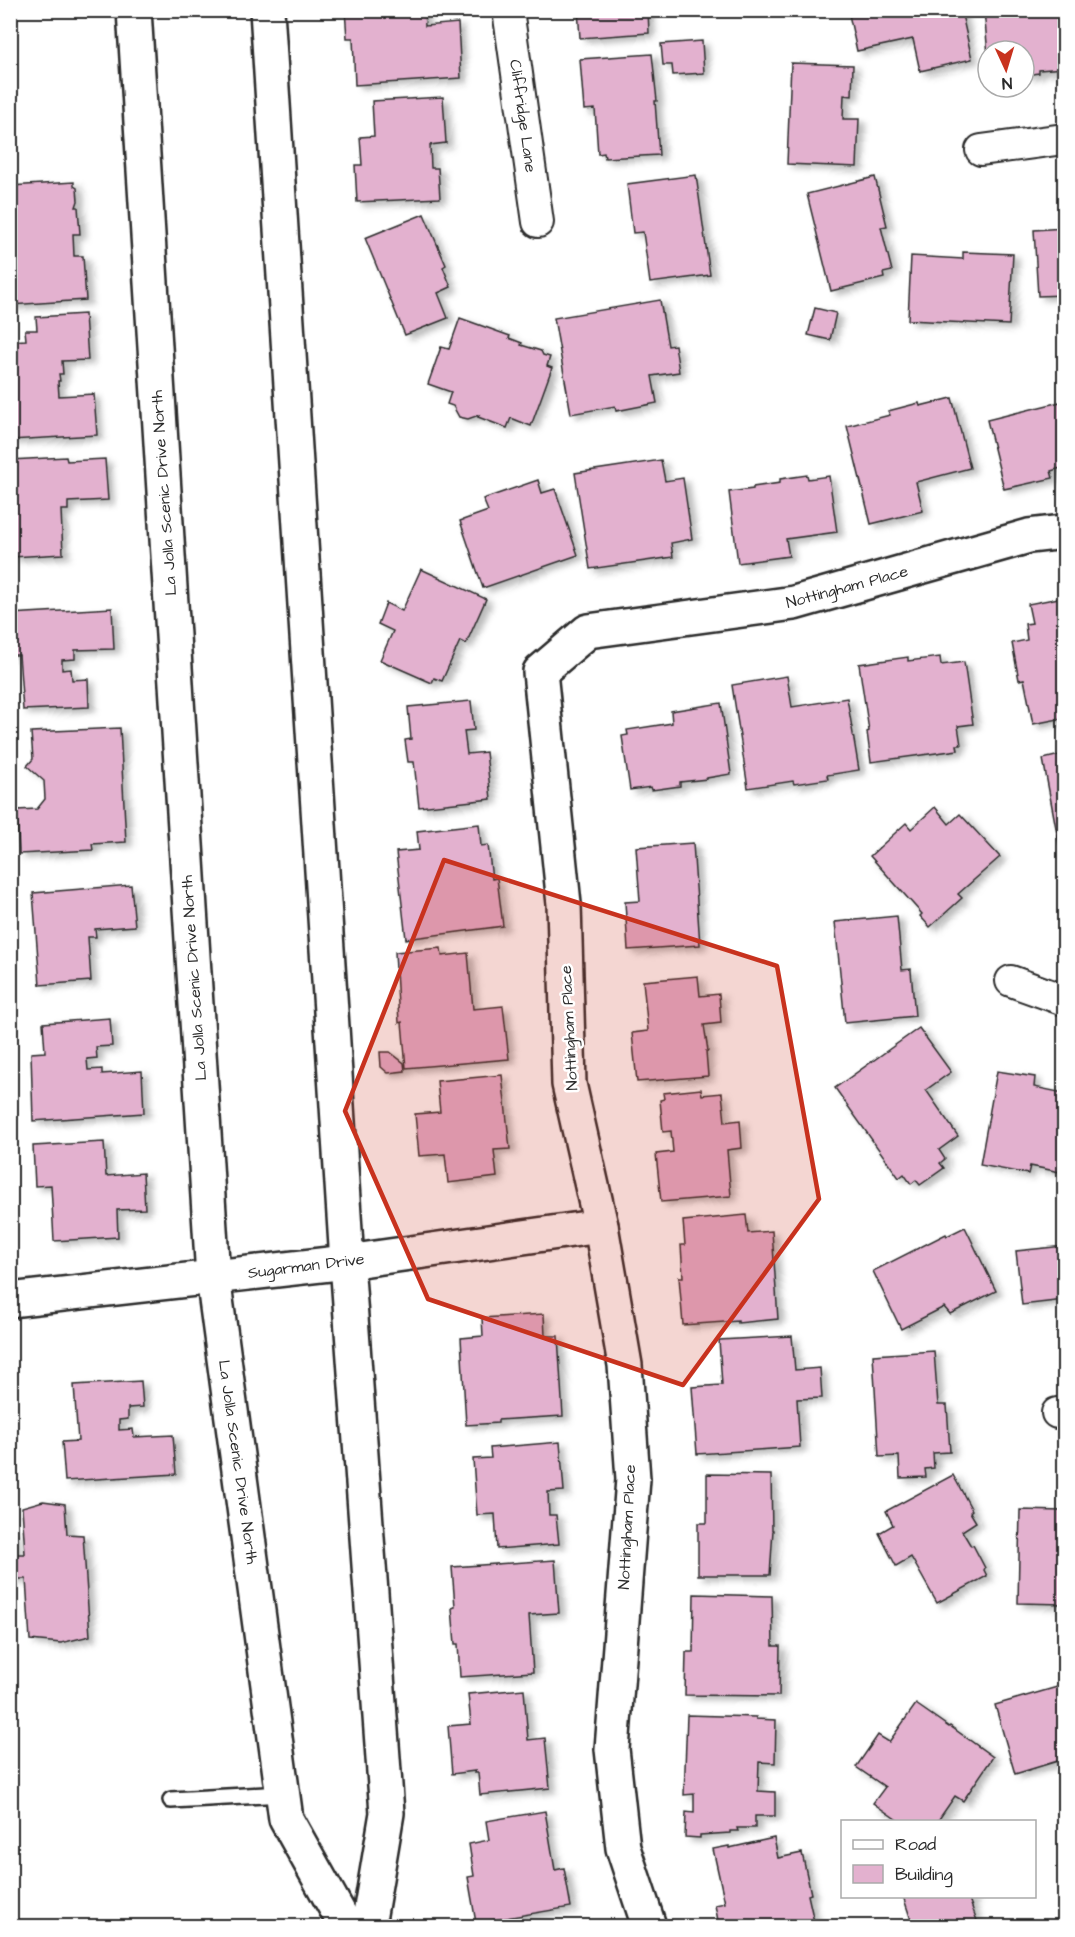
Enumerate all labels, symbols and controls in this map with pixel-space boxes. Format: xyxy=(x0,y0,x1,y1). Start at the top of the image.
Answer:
north arrow xyxy=(976,39,1036,99)
street label: Cliffridge Lane xyxy=(503,58,542,174)
text: N xyxy=(1001,72,1013,94)
street label: La Jolla Scenic Drive North xyxy=(146,389,182,596)
street label: Nottingham Place xyxy=(784,560,911,615)
street label: La Jolla Scenic Drive North xyxy=(176,874,212,1081)
street label: Nottingham Place xyxy=(555,965,584,1091)
street label: Sugarman Drive xyxy=(246,1248,366,1285)
street label: La Jolla Scenic Drive North xyxy=(213,1359,263,1566)
street label: Nottingham Place xyxy=(613,1464,642,1590)
legend xyxy=(841,1820,1036,1898)
text: Road xyxy=(895,1832,936,1857)
text: Building xyxy=(895,1862,953,1888)

